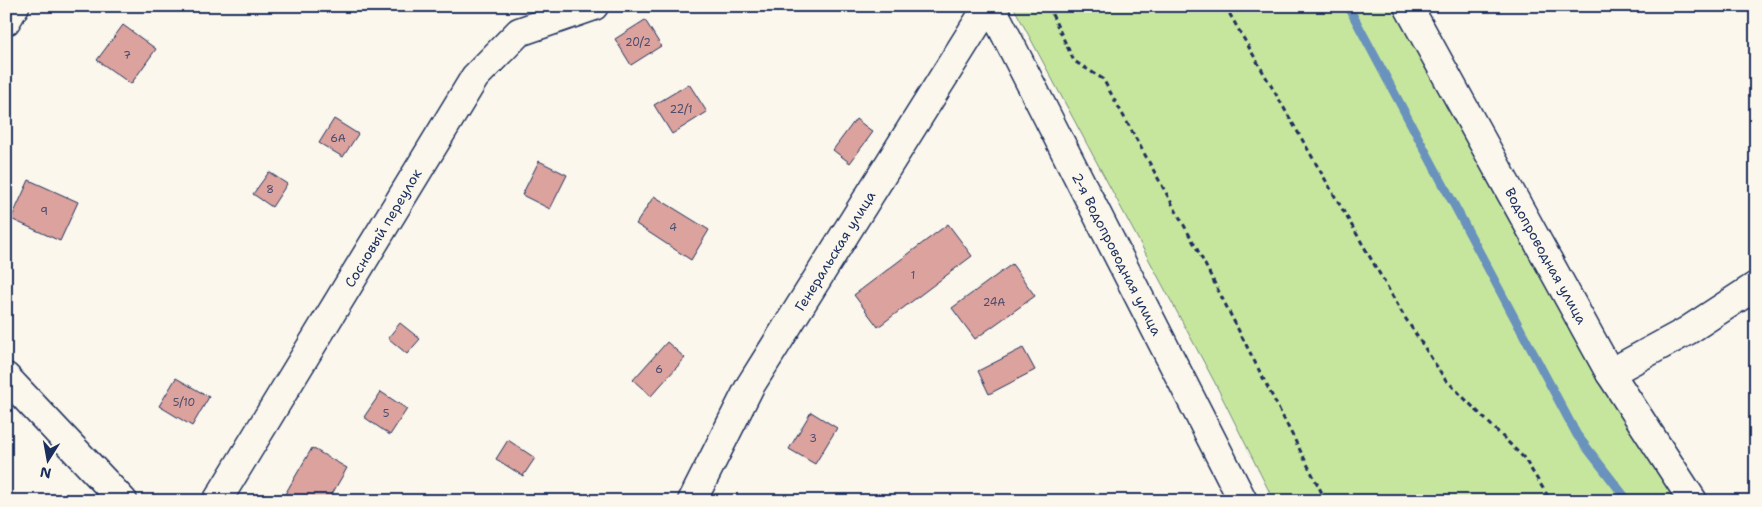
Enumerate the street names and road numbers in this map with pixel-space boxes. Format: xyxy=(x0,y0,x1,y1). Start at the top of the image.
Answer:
street label: Сосновый переулок xyxy=(341,165,426,291)
street label: 2-я Водопроводная улица xyxy=(1068,170,1166,339)
street label: Водопроводная улица xyxy=(1501,185,1591,328)
street label: Генеральская улица xyxy=(791,187,879,314)

